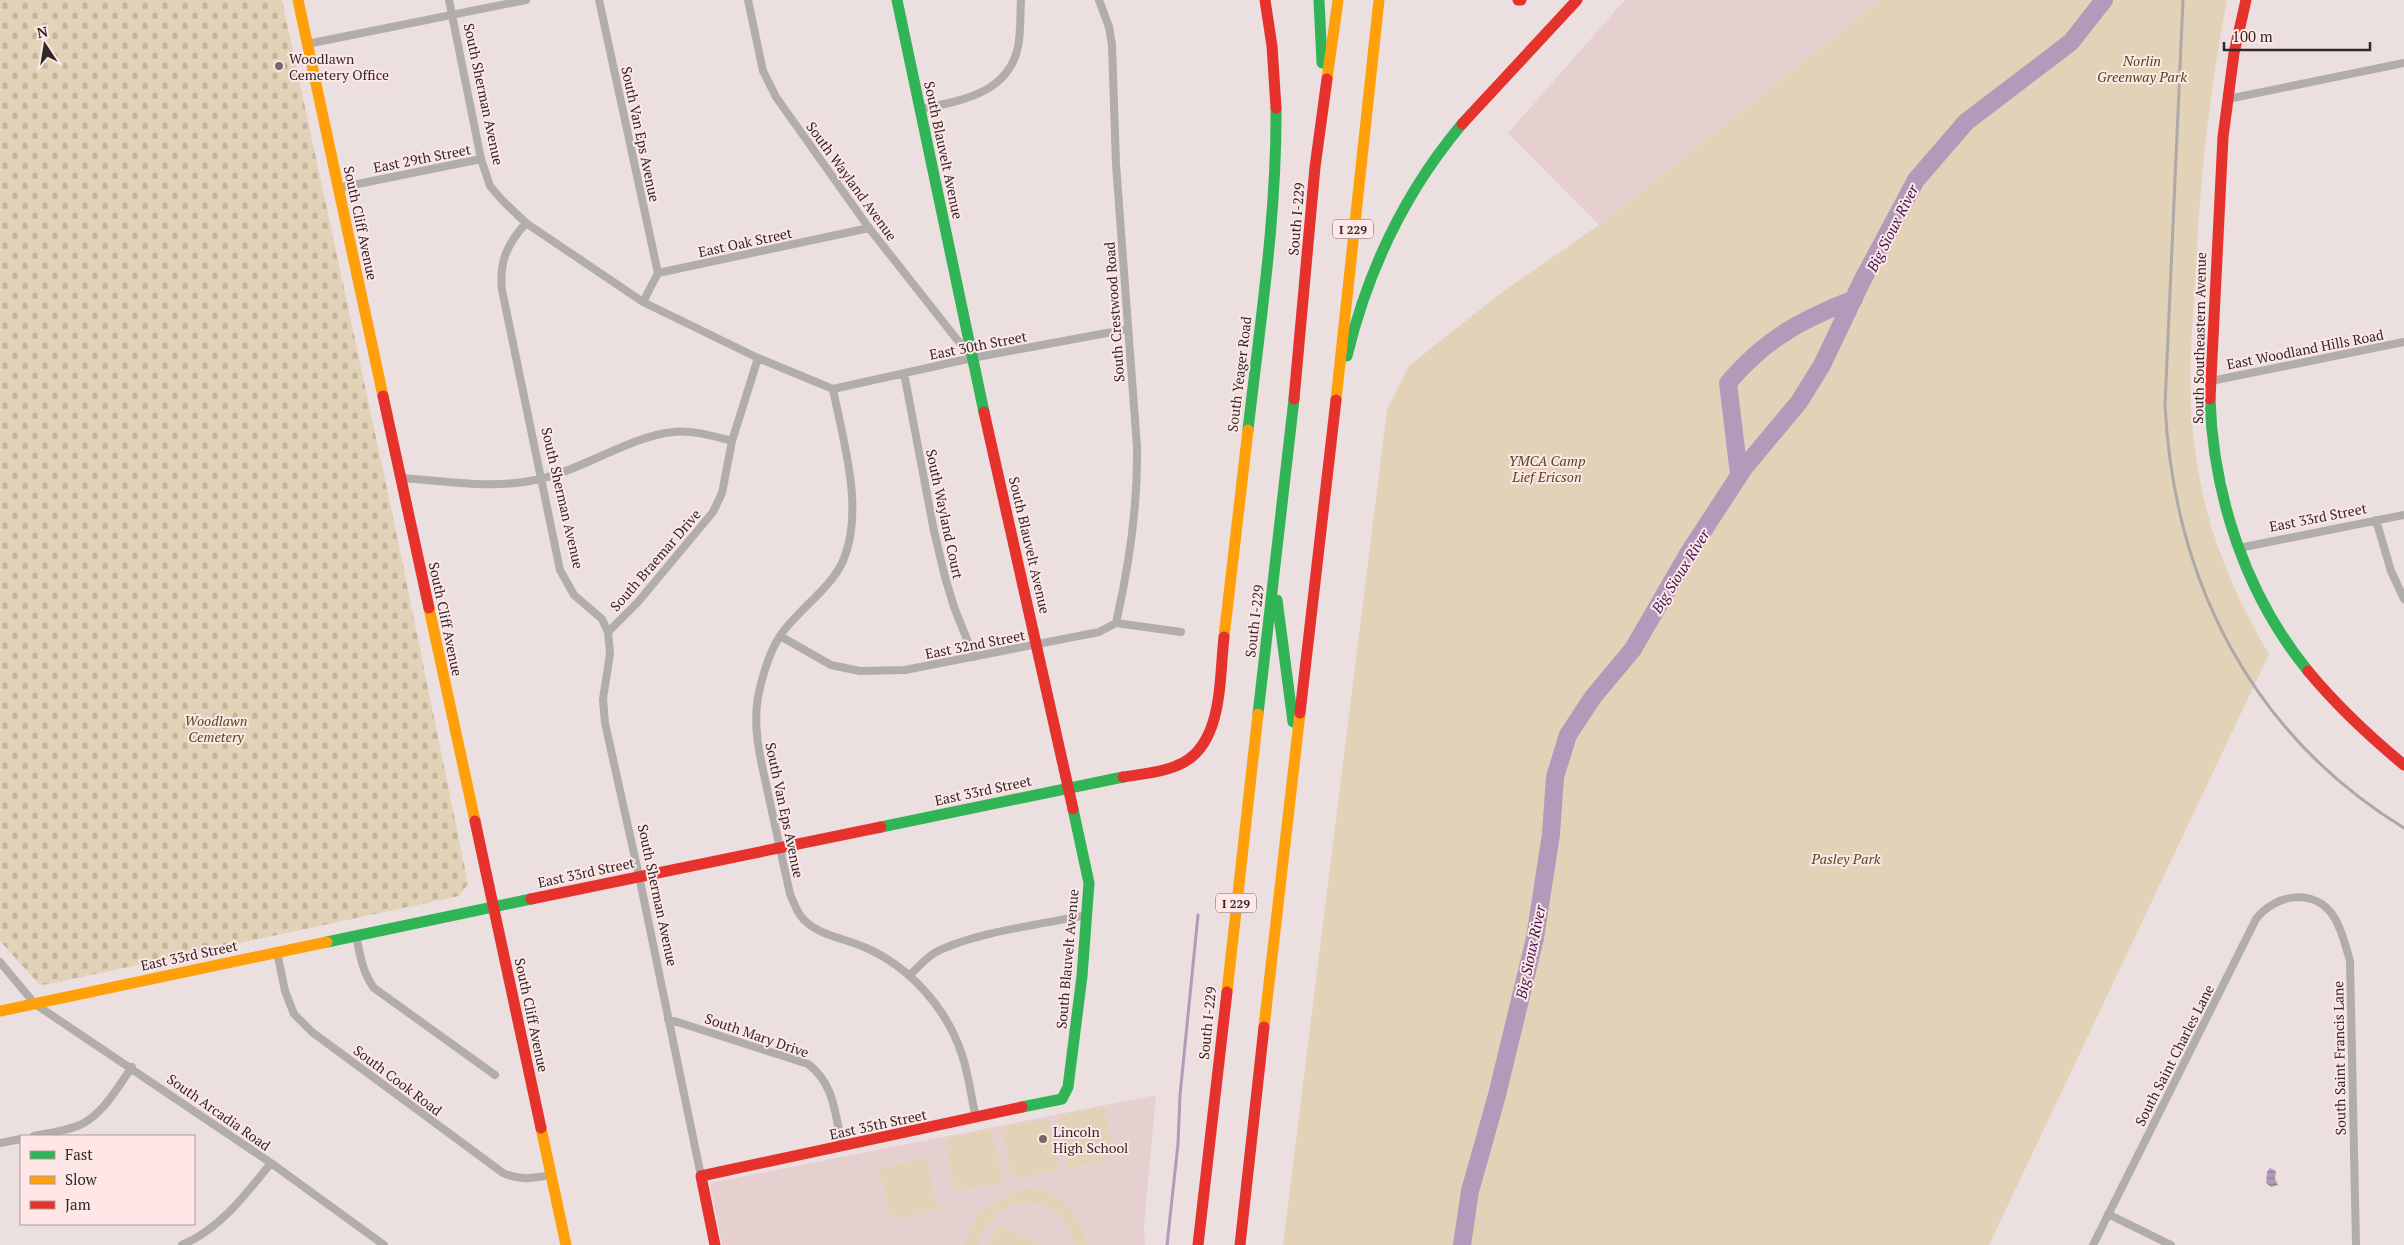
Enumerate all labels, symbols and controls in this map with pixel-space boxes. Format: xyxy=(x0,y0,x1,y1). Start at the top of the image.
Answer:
north arrow xyxy=(20,20,70,70)
scale bar xyxy=(2224,20,2370,52)
text: N xyxy=(35,21,50,42)
street label: South Sherman Avenue xyxy=(460,21,508,167)
text: 100 m xyxy=(2232,26,2273,46)
place label: Woodlawn Cemetery Office xyxy=(289,49,389,84)
park label: Norlin Greenway Park xyxy=(2097,51,2187,86)
marker: Woodlawn Cemetery Office xyxy=(273,60,285,72)
street label: South Van Eps Avenue xyxy=(617,65,665,203)
street label: South Blauvelt Avenue xyxy=(920,79,968,221)
street label: South Wayland Avenue xyxy=(802,118,902,244)
street label: East 29th Street xyxy=(372,139,473,177)
street label: South Cliff Avenue xyxy=(340,164,382,282)
water label: Big Sioux River xyxy=(1861,180,1923,276)
street label: South I-229 xyxy=(1283,182,1309,256)
road number: I 229 xyxy=(1333,220,1373,238)
street label: East Oak Street xyxy=(696,223,794,261)
street label: South Crestwood Road xyxy=(1100,241,1128,383)
street label: South Southeastern Avenue xyxy=(2188,252,2210,424)
street label: South Yeager Road xyxy=(1222,315,1256,433)
street label: East Woodland Hills Road xyxy=(2225,324,2385,374)
street label: East 30th Street xyxy=(928,326,1029,364)
street label: South Sherman Avenue xyxy=(537,425,589,571)
street label: South Wayland Court xyxy=(922,447,968,581)
park label: YMCA Camp Lief Ericson xyxy=(1509,451,1586,486)
street label: South Blauvelt Avenue xyxy=(1005,475,1055,615)
street label: East 33rd Street xyxy=(2268,498,2369,536)
street label: South Braemar Drive xyxy=(605,505,705,615)
water label: Big Sioux River xyxy=(1646,524,1714,618)
street label: South Cliff Avenue xyxy=(425,560,467,678)
street label: South I-229 xyxy=(1240,583,1268,659)
street label: East 32nd Street xyxy=(923,625,1027,663)
park label: Woodlawn Cemetery xyxy=(185,711,247,746)
street label: South Van Eps Avenue xyxy=(761,741,809,879)
street label: East 33rd Street xyxy=(933,770,1034,810)
street label: South Sherman Avenue xyxy=(634,822,682,968)
park label: Pasley Park xyxy=(1810,849,1881,868)
street label: East 33rd Street xyxy=(536,852,637,892)
street label: South Blauvelt Avenue xyxy=(1051,888,1083,1030)
road number: I 229 xyxy=(1216,894,1256,912)
water label: Big Sioux River xyxy=(1510,902,1550,1002)
street label: East 33rd Street xyxy=(139,935,240,975)
street label: South Cliff Avenue xyxy=(511,956,553,1074)
street label: South Saint Charles Lane xyxy=(2130,981,2218,1129)
street label: South Saint Francis Lane xyxy=(2328,981,2350,1135)
street label: South I-229 xyxy=(1194,986,1220,1060)
street label: South Mary Drive xyxy=(702,1008,812,1062)
street label: South Cook Road xyxy=(350,1040,446,1120)
street label: South Arcadia Road xyxy=(164,1069,275,1155)
street label: East 35th Street xyxy=(828,1104,929,1144)
place label: Lincoln High School xyxy=(1053,1122,1128,1157)
marker: Lincoln High School xyxy=(1037,1133,1049,1145)
legend xyxy=(20,1135,195,1225)
text: Fast xyxy=(65,1144,93,1164)
text: Slow xyxy=(65,1169,98,1189)
text: Jam xyxy=(65,1194,91,1214)

